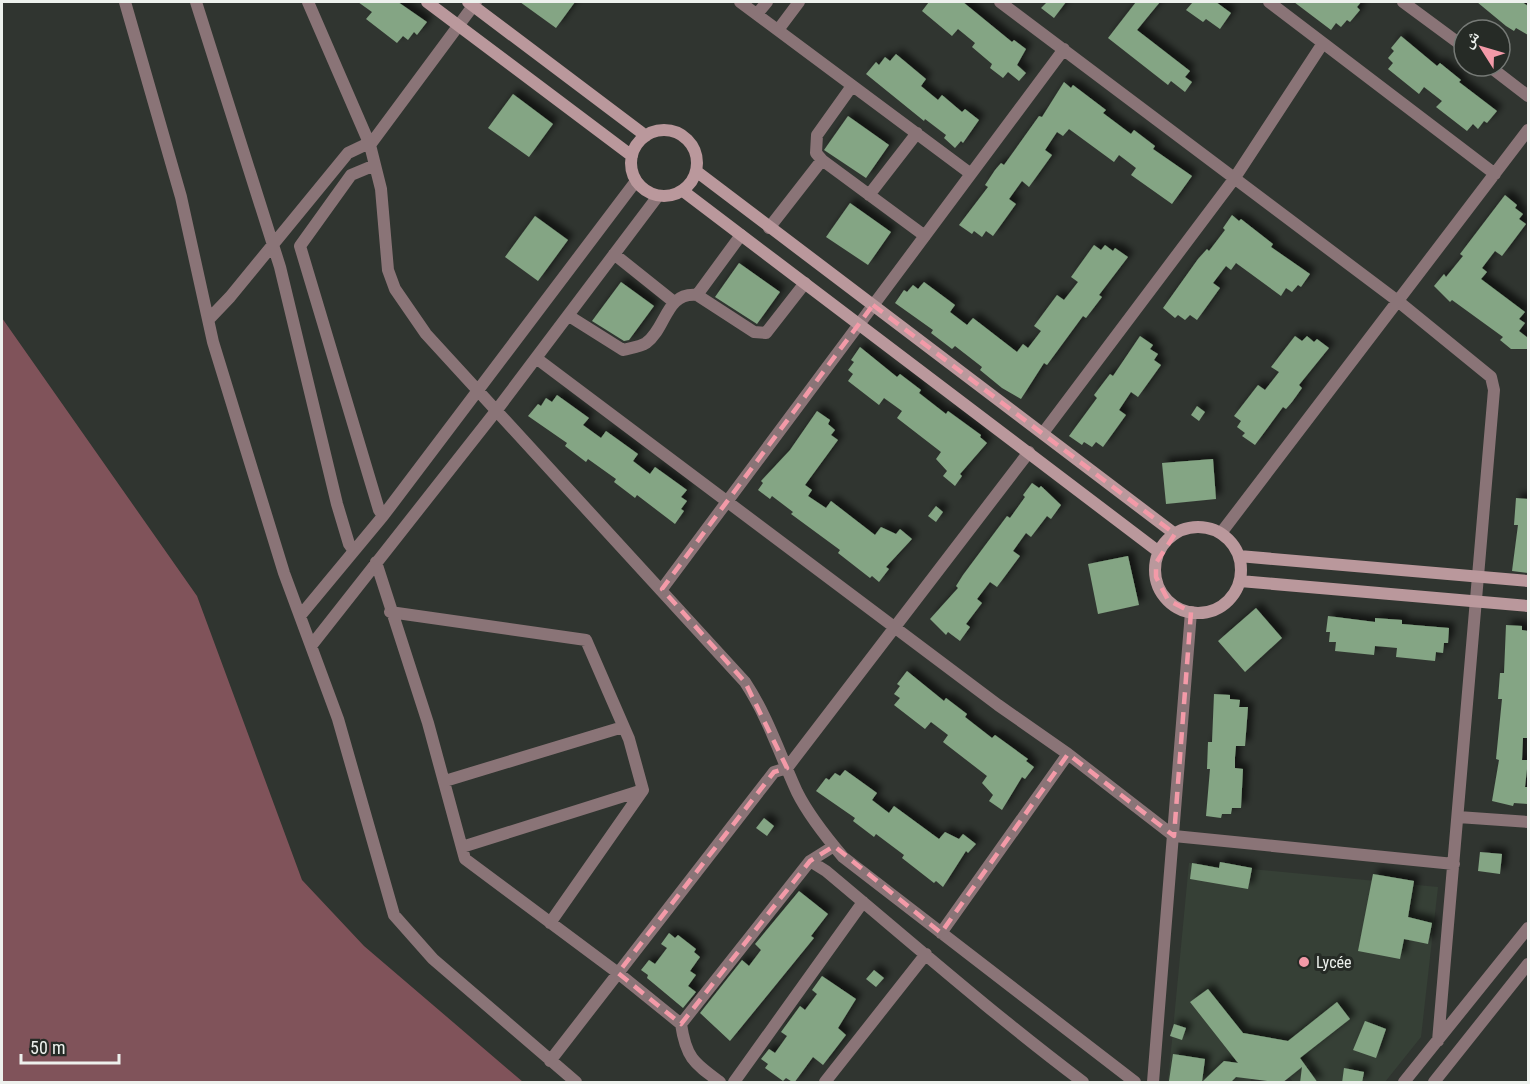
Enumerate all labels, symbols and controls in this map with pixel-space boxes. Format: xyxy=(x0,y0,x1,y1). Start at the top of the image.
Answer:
north arrow xyxy=(1452,18,1512,78)
text: ش xyxy=(1458,27,1483,52)
place label: Lycée xyxy=(1316,953,1352,972)
marker: Lycée xyxy=(1297,955,1311,969)
scale bar xyxy=(21,1027,118,1065)
text: 50 m xyxy=(30,1037,65,1058)

